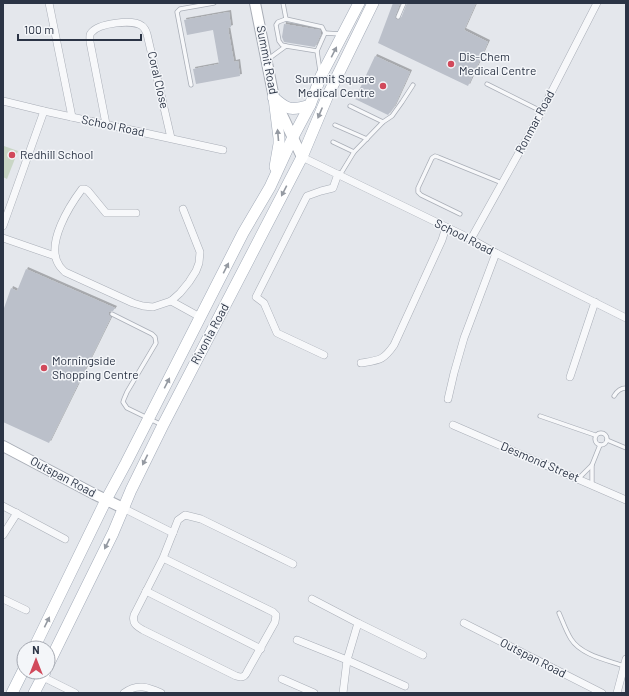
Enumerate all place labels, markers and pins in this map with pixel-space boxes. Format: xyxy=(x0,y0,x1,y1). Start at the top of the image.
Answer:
place label: Dis-Chem Medical Centre xyxy=(459,49,536,77)
marker: Dis-Chem Medical Centre xyxy=(446,59,456,69)
place label: Summit Square Medical Centre xyxy=(295,71,375,99)
marker: Summit Square Medical Centre xyxy=(378,81,388,91)
place label: Redhill School xyxy=(20,147,93,161)
marker: Redhill School xyxy=(7,150,17,160)
place label: Morningside Shopping Centre xyxy=(52,353,139,381)
marker: Morningside Shopping Centre xyxy=(39,363,49,373)

